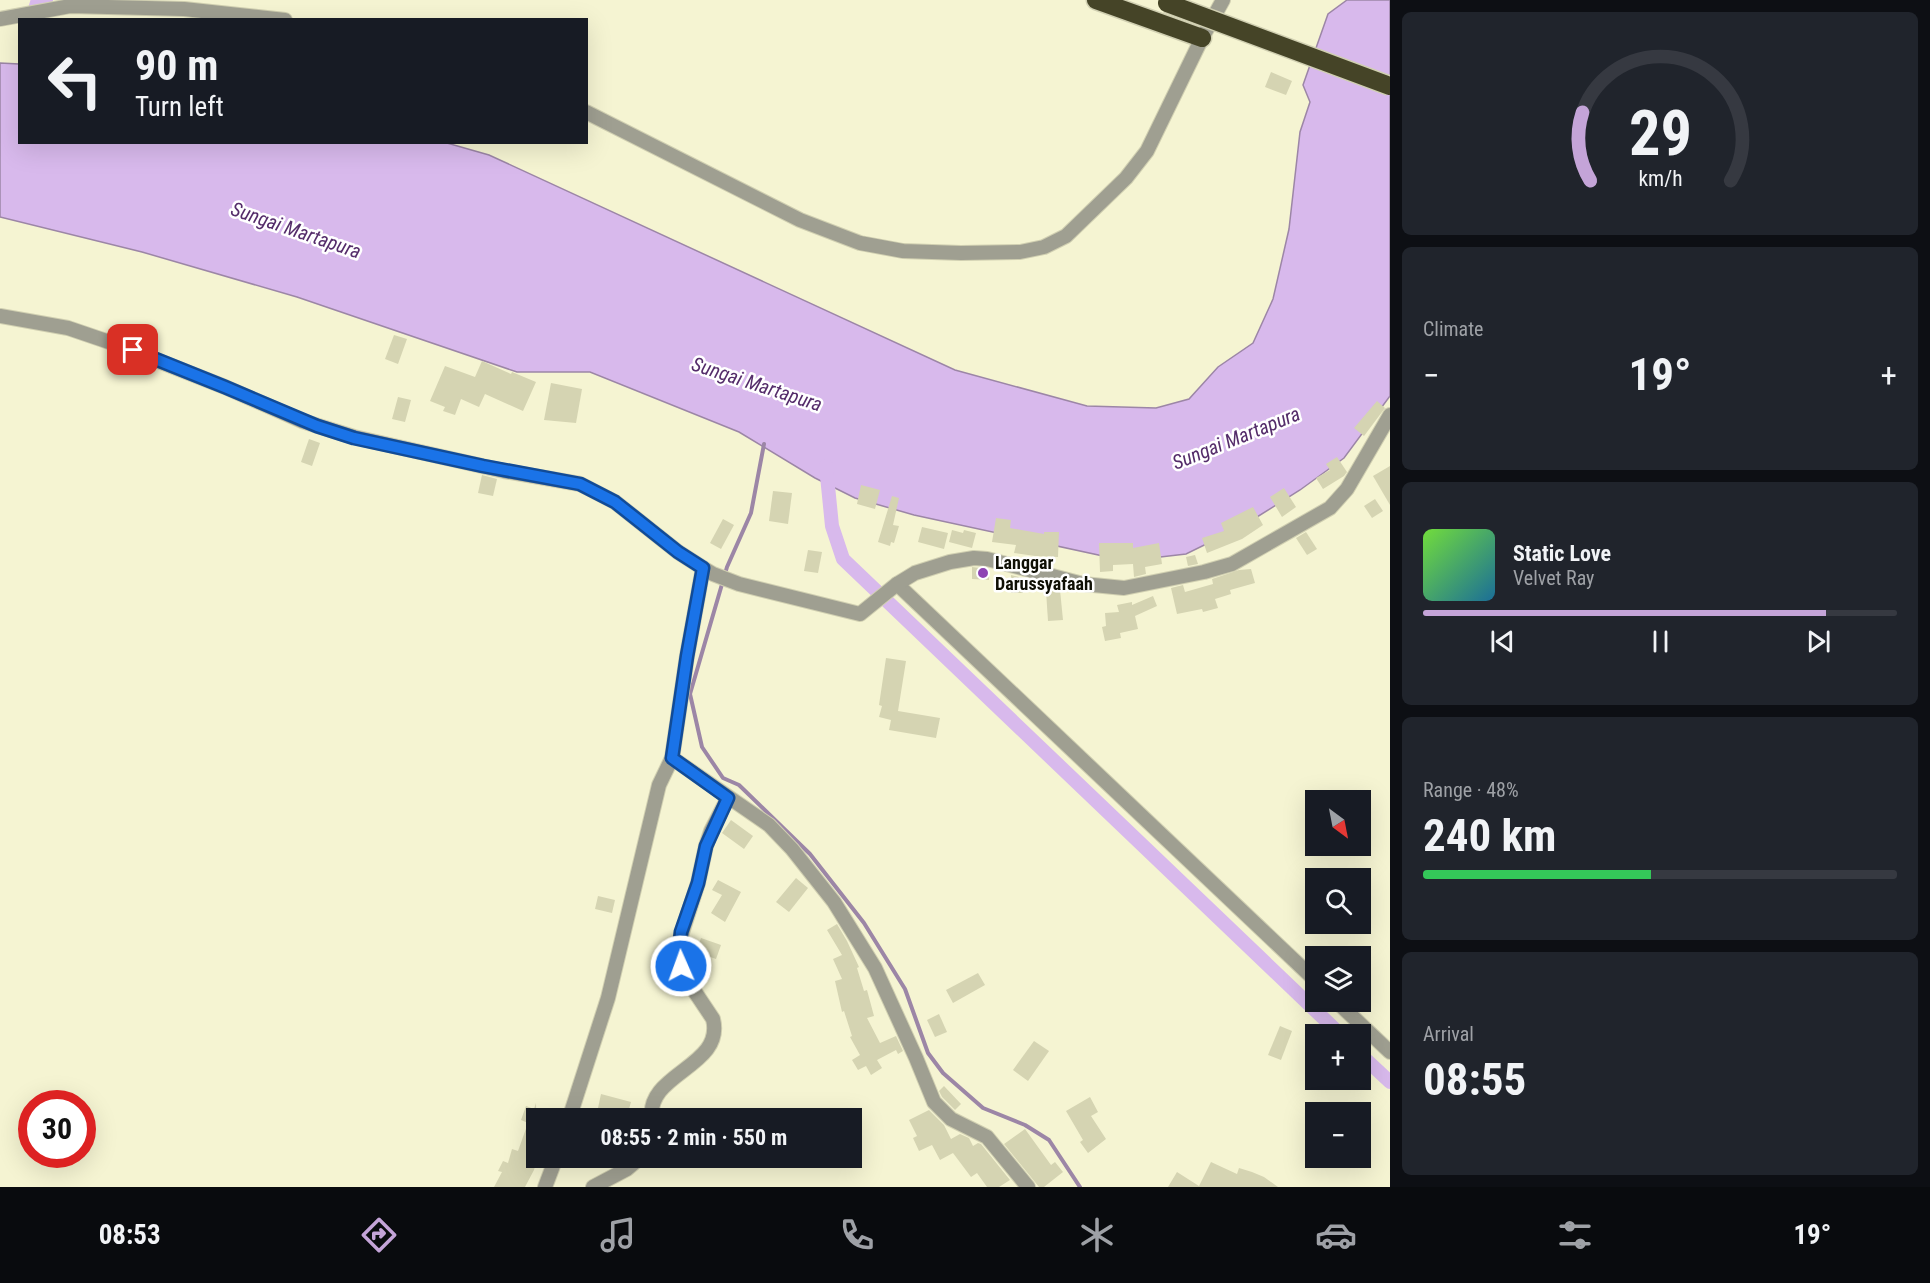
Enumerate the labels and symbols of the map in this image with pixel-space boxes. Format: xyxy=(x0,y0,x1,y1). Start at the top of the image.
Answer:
water label: Sungai Martapura xyxy=(228,197,364,263)
pin xyxy=(107,324,158,375)
water label: Sungai Martapura xyxy=(689,352,825,416)
water label: Sungai Martapura xyxy=(1169,401,1303,475)
place label: Langgar Darussyafaah xyxy=(995,552,1093,594)
marker: Langgar Darussyafaah xyxy=(976,566,990,580)
north arrow xyxy=(1305,790,1371,856)
position arrow xyxy=(649,934,713,998)
speed limit sign: 30 xyxy=(18,1090,96,1168)

